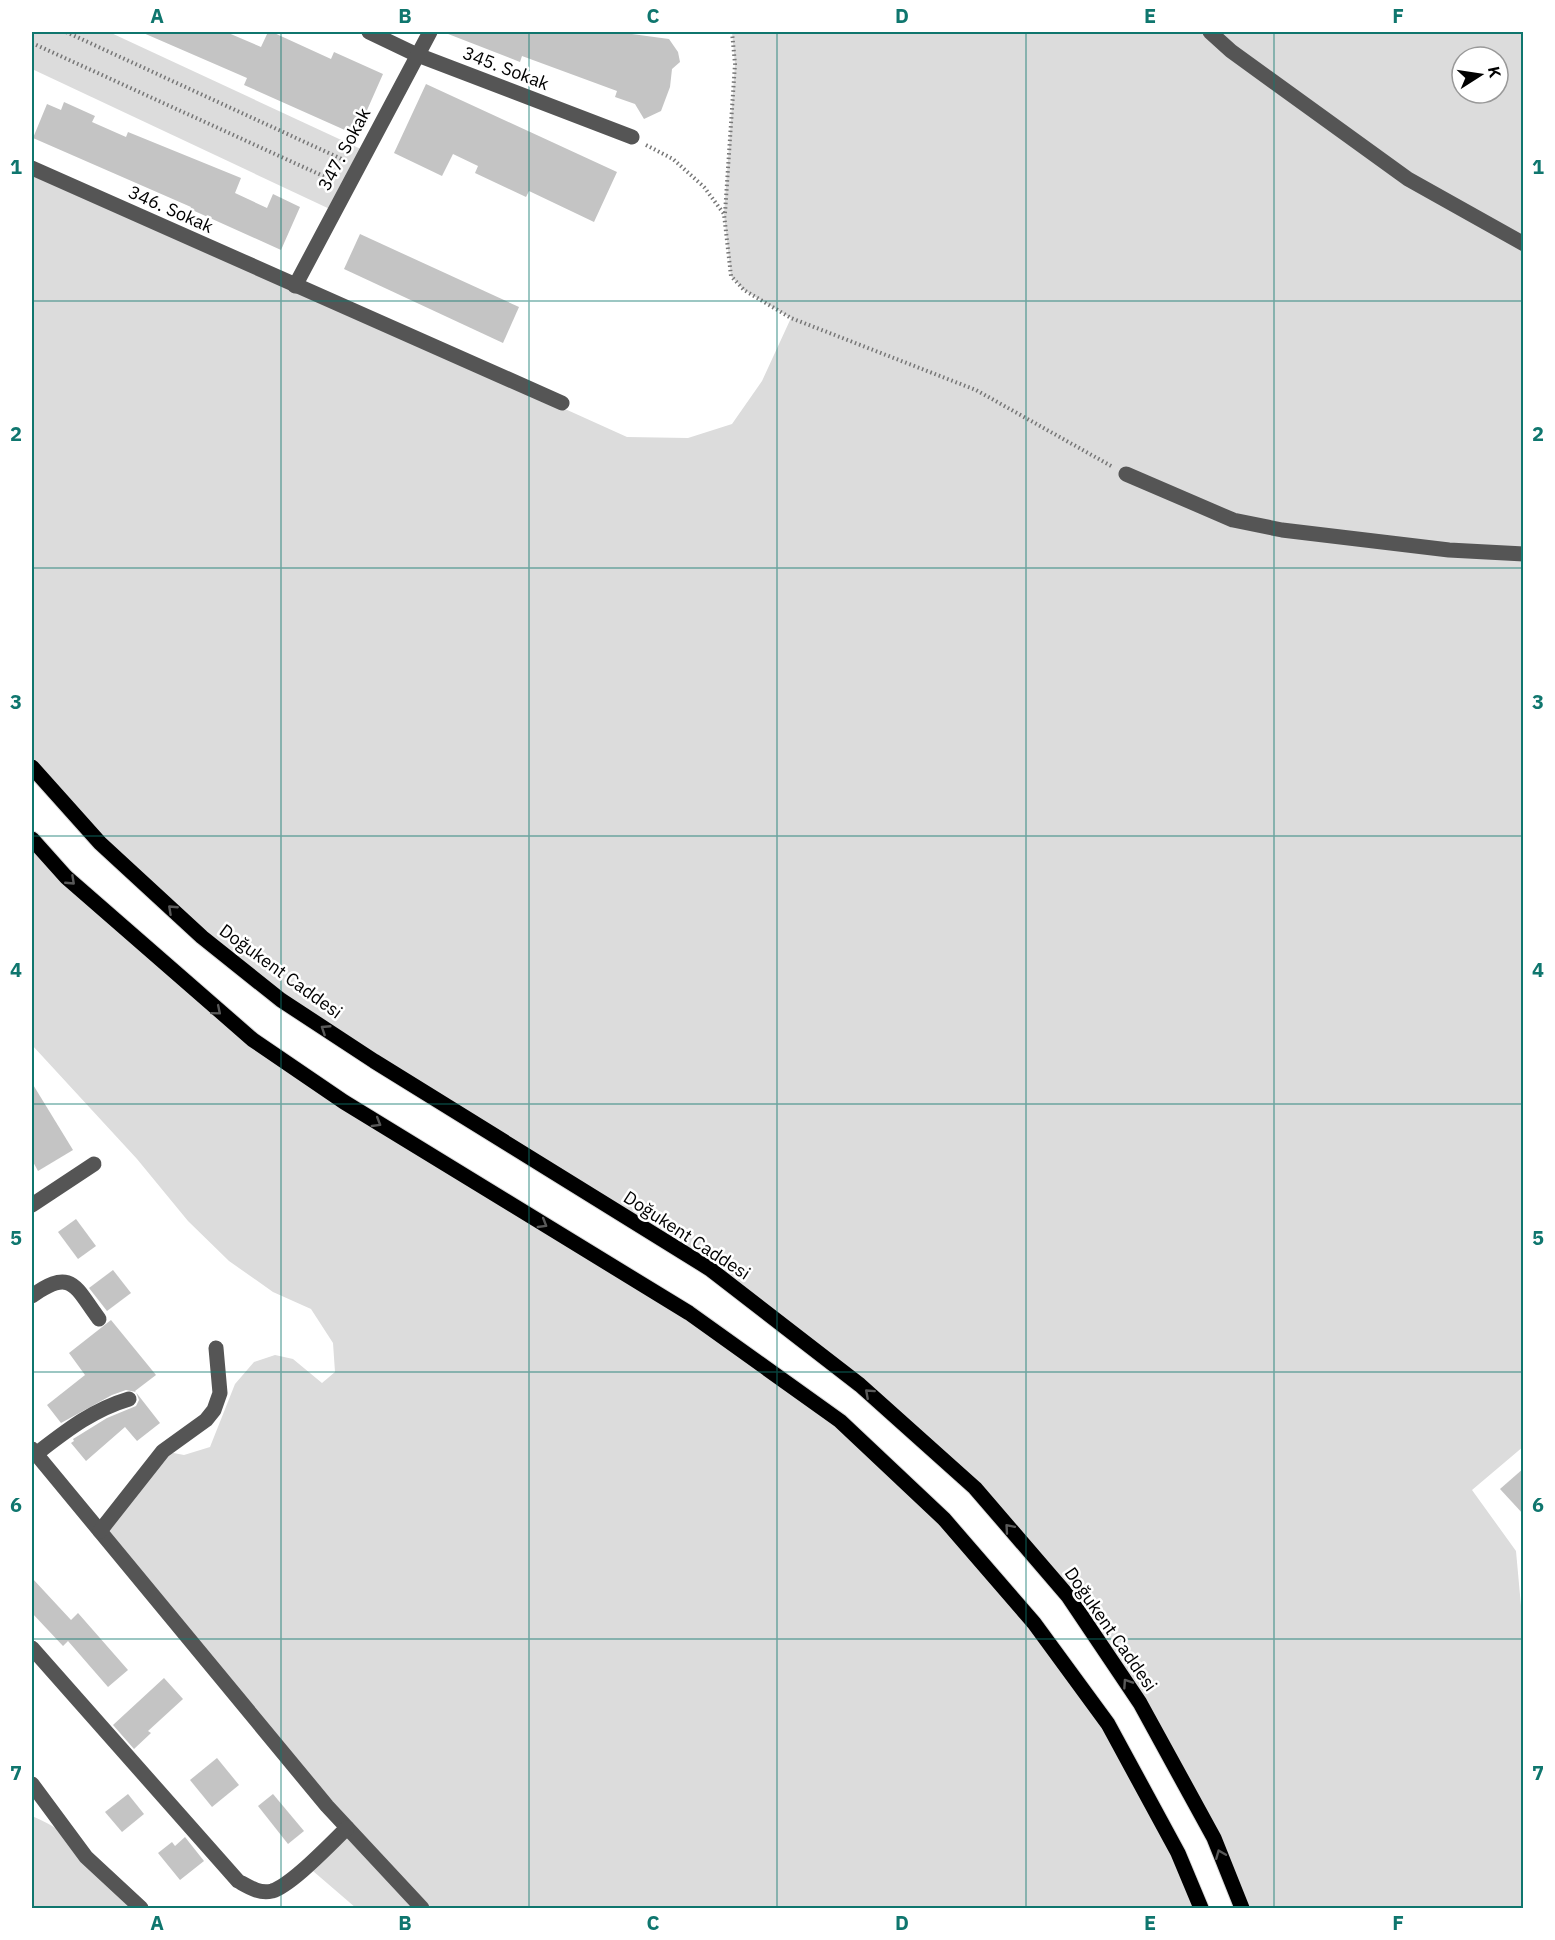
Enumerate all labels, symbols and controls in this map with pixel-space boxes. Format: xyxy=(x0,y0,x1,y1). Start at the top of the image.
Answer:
text: A xyxy=(150,2,164,29)
text: B xyxy=(398,2,412,29)
text: C xyxy=(646,2,660,29)
text: D xyxy=(895,2,909,29)
text: E xyxy=(1144,2,1156,29)
text: F xyxy=(1392,2,1404,29)
street label: 345. Sokak xyxy=(460,41,553,95)
north arrow xyxy=(1450,45,1510,105)
text: K xyxy=(1484,64,1506,79)
street label: 347. Sokak xyxy=(313,103,376,194)
text: 1 xyxy=(10,153,22,180)
text: 1 xyxy=(1532,153,1544,180)
street label: 346. Sokak xyxy=(125,180,218,238)
text: 2 xyxy=(10,420,22,447)
text: 2 xyxy=(1532,420,1544,447)
text: 3 xyxy=(10,688,22,715)
text: 3 xyxy=(1532,688,1544,715)
one-way arrow xyxy=(65,874,75,885)
one-way arrow xyxy=(168,906,179,917)
street label: Doğukent Caddesi xyxy=(215,919,347,1023)
text: 4 xyxy=(10,956,22,983)
text: 4 xyxy=(1532,956,1544,983)
one-way arrow xyxy=(210,1003,221,1014)
one-way arrow xyxy=(321,1025,332,1036)
one-way arrow xyxy=(371,1115,381,1127)
street label: Doğukent Caddesi xyxy=(619,1185,755,1285)
one-way arrow xyxy=(537,1216,547,1228)
text: 5 xyxy=(10,1224,22,1251)
text: 5 xyxy=(1532,1224,1544,1251)
one-way arrow xyxy=(865,1389,876,1400)
text: 6 xyxy=(10,1491,22,1518)
text: 6 xyxy=(1532,1491,1544,1518)
one-way arrow xyxy=(1006,1524,1017,1535)
street label: Doğukent Caddesi xyxy=(1060,1562,1162,1696)
one-way arrow xyxy=(1123,1679,1134,1690)
text: 7 xyxy=(10,1759,22,1786)
text: 7 xyxy=(1532,1759,1544,1786)
one-way arrow xyxy=(1215,1849,1227,1860)
text: A xyxy=(150,1909,164,1936)
text: B xyxy=(398,1909,412,1936)
text: C xyxy=(646,1909,660,1936)
text: D xyxy=(895,1909,909,1936)
text: E xyxy=(1144,1909,1156,1936)
text: F xyxy=(1392,1909,1404,1936)

